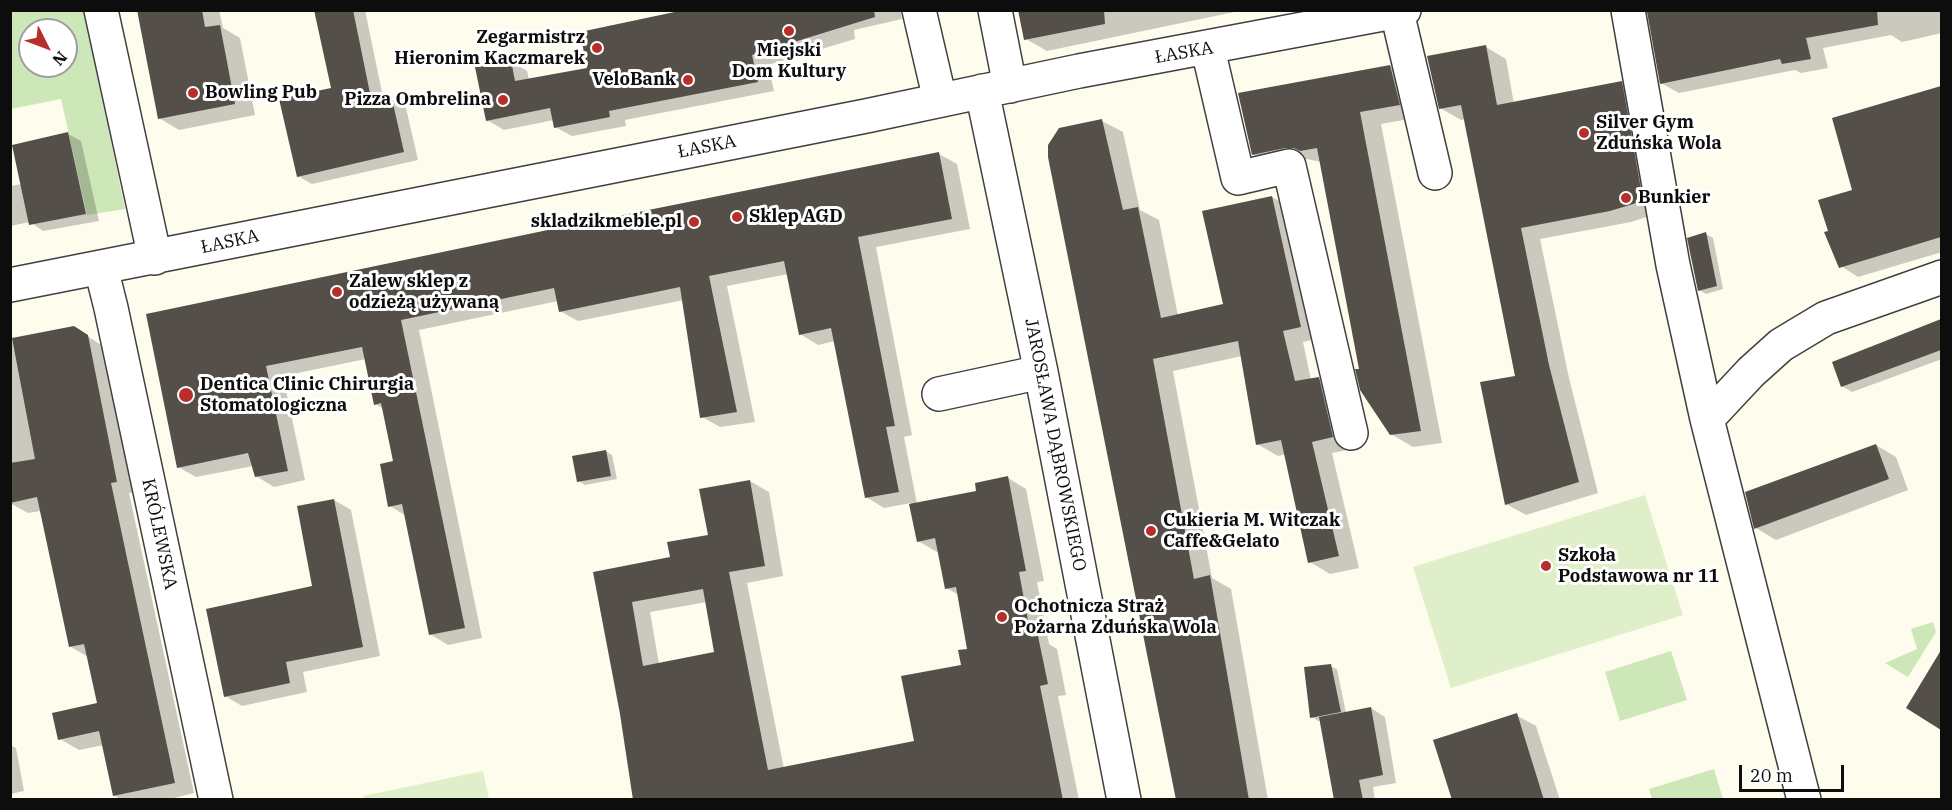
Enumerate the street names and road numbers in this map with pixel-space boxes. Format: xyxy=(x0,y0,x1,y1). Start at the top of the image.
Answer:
street label: ŁASKA xyxy=(1153,37,1215,69)
street label: ŁASKA xyxy=(676,131,738,163)
street label: ŁASKA xyxy=(199,225,261,259)
street label: JAROSŁAWA DĄBROWSKIEGO xyxy=(1020,317,1090,573)
street label: KRÓLEWSKA xyxy=(137,477,181,591)

